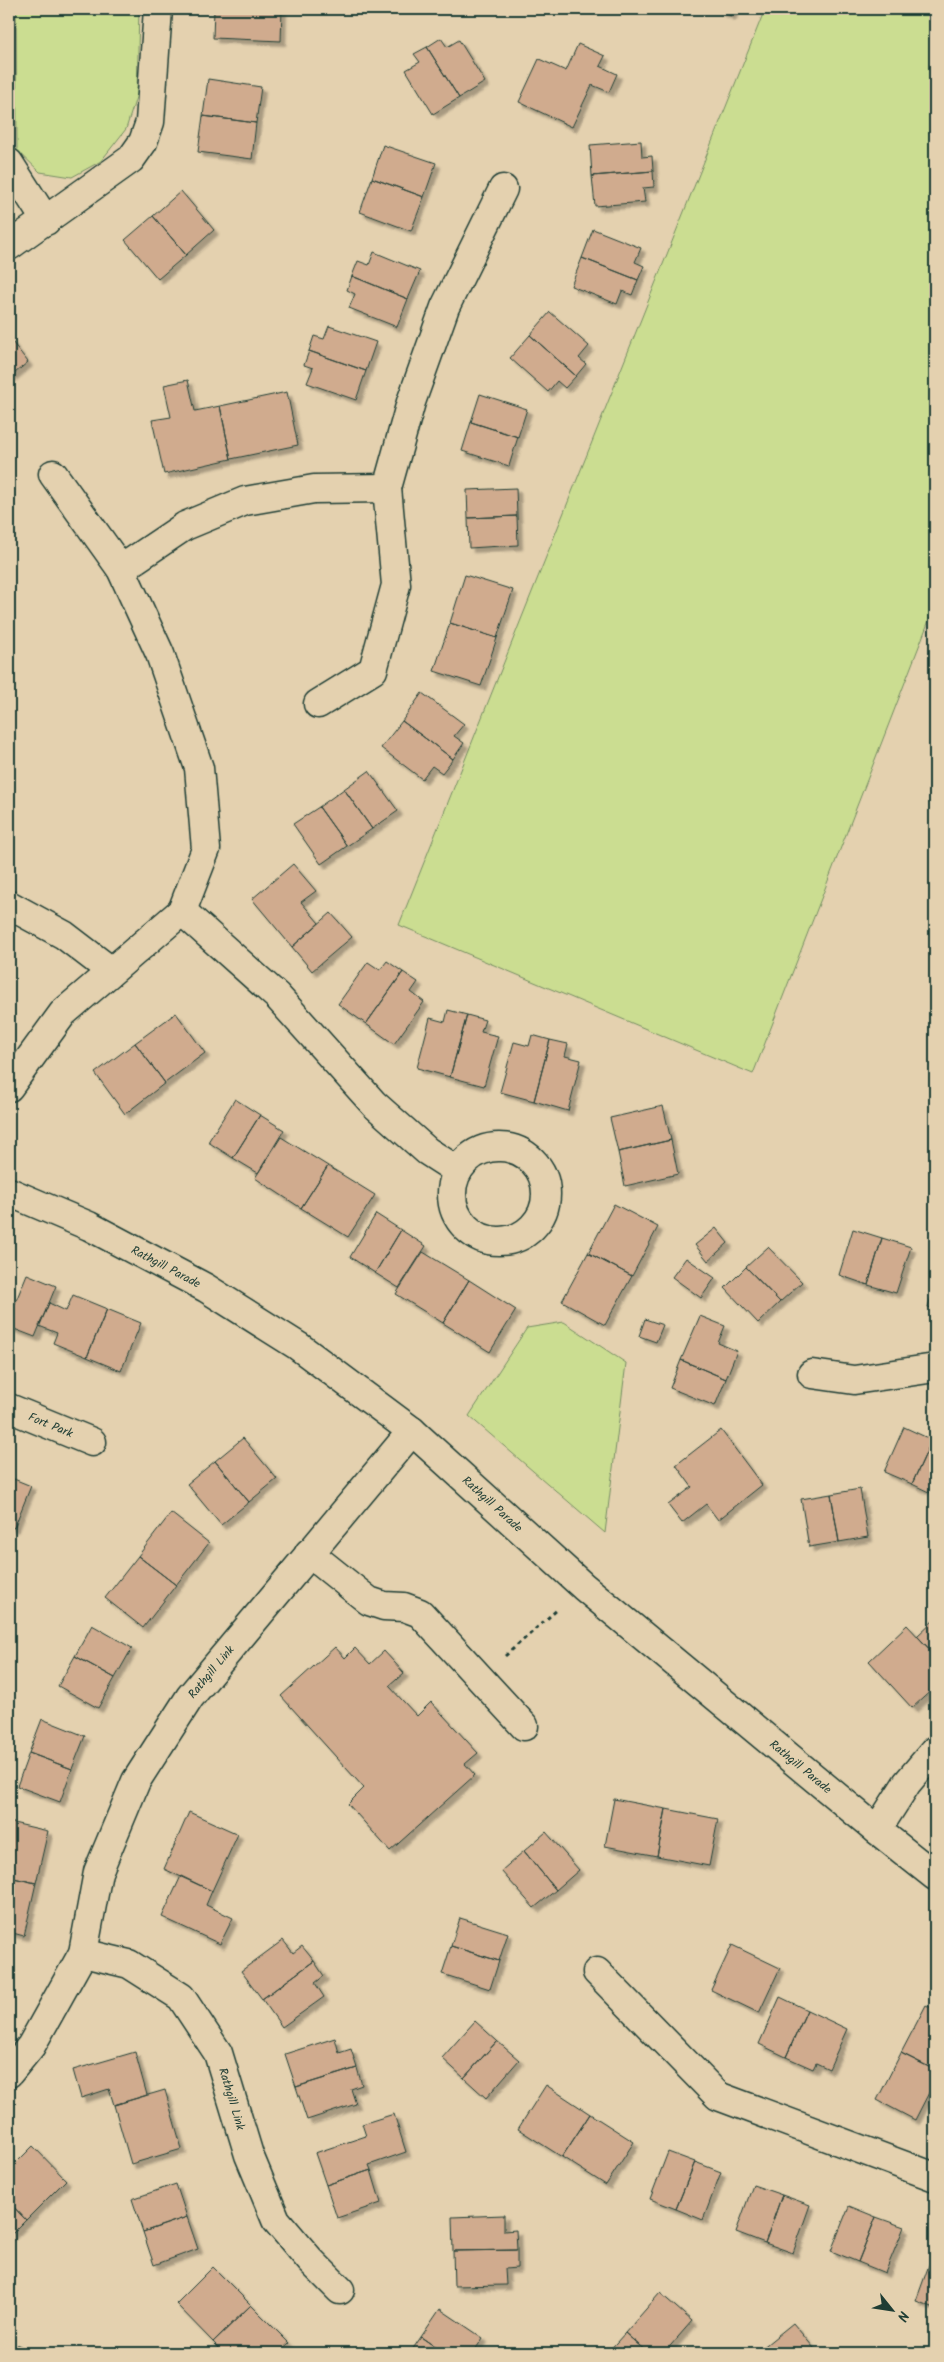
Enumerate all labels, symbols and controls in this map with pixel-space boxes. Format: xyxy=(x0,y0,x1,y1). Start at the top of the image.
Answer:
street label: Rathgill Parade xyxy=(128,1241,205,1293)
street label: Fort Park xyxy=(25,1407,76,1443)
street label: Rathgill Parade xyxy=(458,1471,528,1537)
street label: Rathgill Link xyxy=(183,1641,239,1703)
street label: Rathgill Parade xyxy=(765,1735,837,1799)
street label: Rathgill Link xyxy=(213,2065,251,2133)
north arrow xyxy=(866,2284,916,2334)
text: N xyxy=(891,2307,914,2325)

